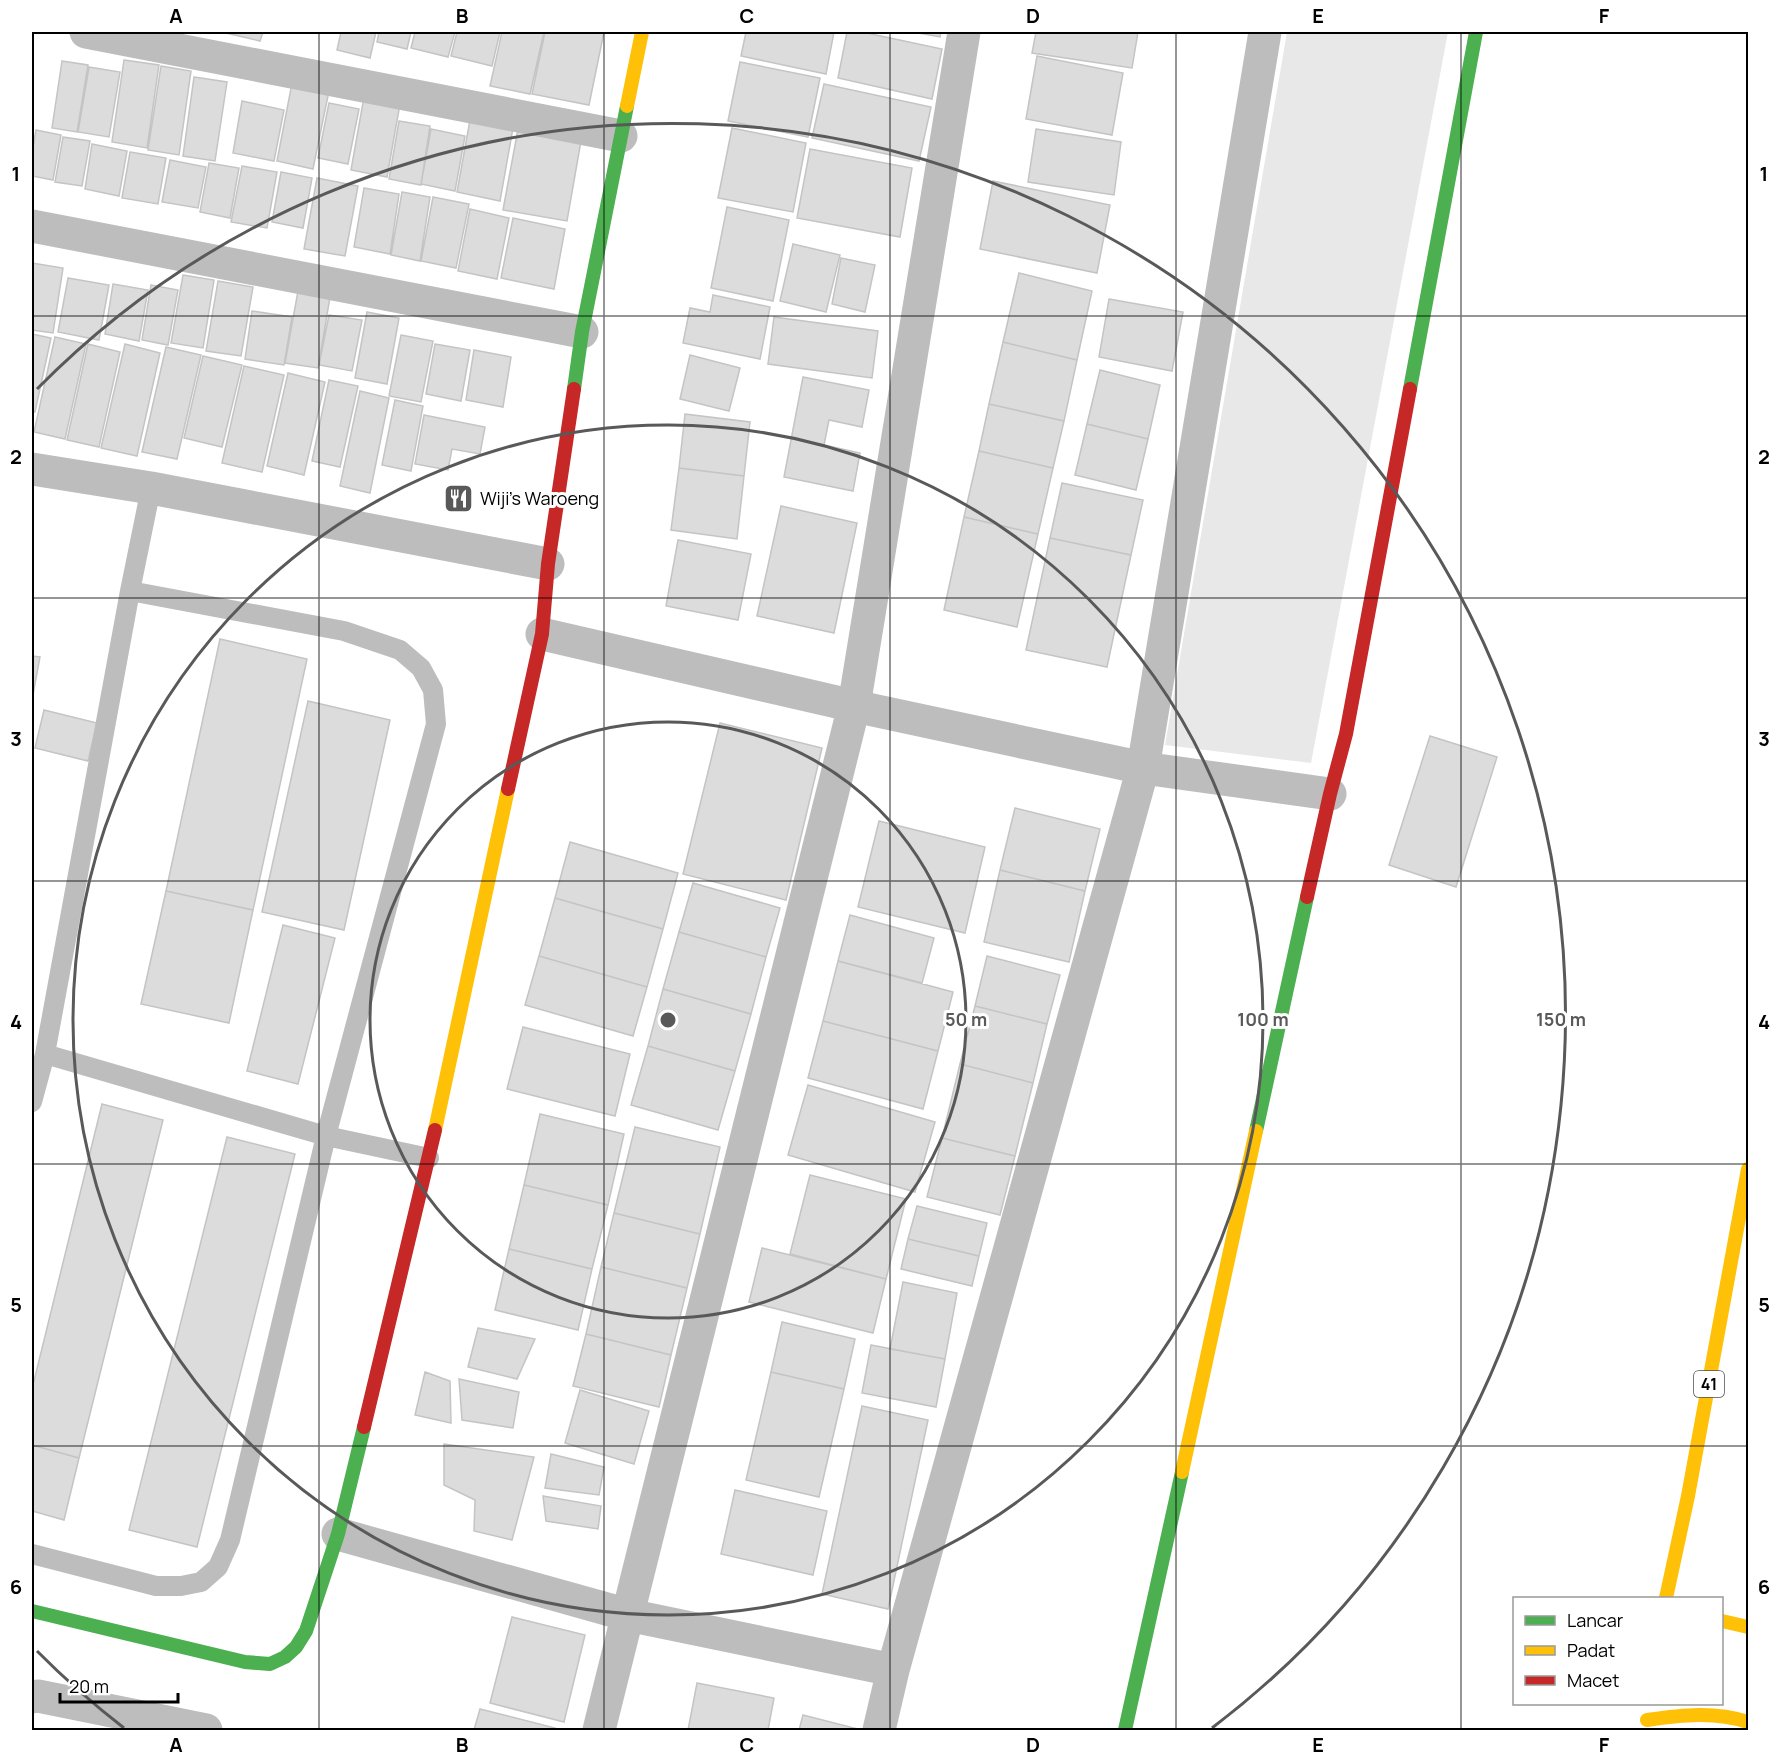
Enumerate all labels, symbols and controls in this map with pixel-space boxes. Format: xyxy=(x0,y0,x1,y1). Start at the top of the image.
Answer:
text: A xyxy=(169,2,183,29)
text: B xyxy=(456,2,469,29)
text: C xyxy=(740,2,754,29)
text: D xyxy=(1026,2,1040,29)
text: E xyxy=(1312,2,1324,29)
text: F xyxy=(1599,2,1610,29)
text: 1 xyxy=(12,160,20,187)
text: 1 xyxy=(1760,160,1768,187)
text: 2 xyxy=(10,443,22,470)
text: 2 xyxy=(1758,443,1770,470)
restaurant icon: Wiji's Waroeng xyxy=(443,482,475,514)
place label: Wiji's Waroeng xyxy=(480,486,599,510)
text: 3 xyxy=(10,725,22,752)
text: 3 xyxy=(1758,725,1770,752)
text: 50 m xyxy=(945,1007,987,1031)
text: 100 m xyxy=(1237,1007,1289,1031)
text: 150 m xyxy=(1536,1007,1586,1031)
text: 4 xyxy=(10,1008,22,1035)
text: 4 xyxy=(1758,1008,1770,1035)
centre of rings xyxy=(658,1010,678,1030)
text: 5 xyxy=(10,1291,22,1318)
text: 5 xyxy=(1758,1291,1770,1318)
road number: 41 xyxy=(1694,1371,1724,1397)
text: 6 xyxy=(10,1573,22,1600)
text: 6 xyxy=(1758,1573,1770,1600)
legend xyxy=(1513,1597,1723,1705)
text: Lancar xyxy=(1567,1608,1624,1632)
text: Padat xyxy=(1567,1638,1615,1662)
scale bar xyxy=(60,1666,178,1704)
text: Macet xyxy=(1567,1668,1620,1692)
text: 20 m xyxy=(69,1674,109,1698)
text: A xyxy=(169,1731,183,1758)
text: B xyxy=(456,1731,469,1758)
text: C xyxy=(740,1731,754,1758)
text: D xyxy=(1026,1731,1040,1758)
text: E xyxy=(1312,1731,1324,1758)
text: F xyxy=(1599,1731,1610,1758)

